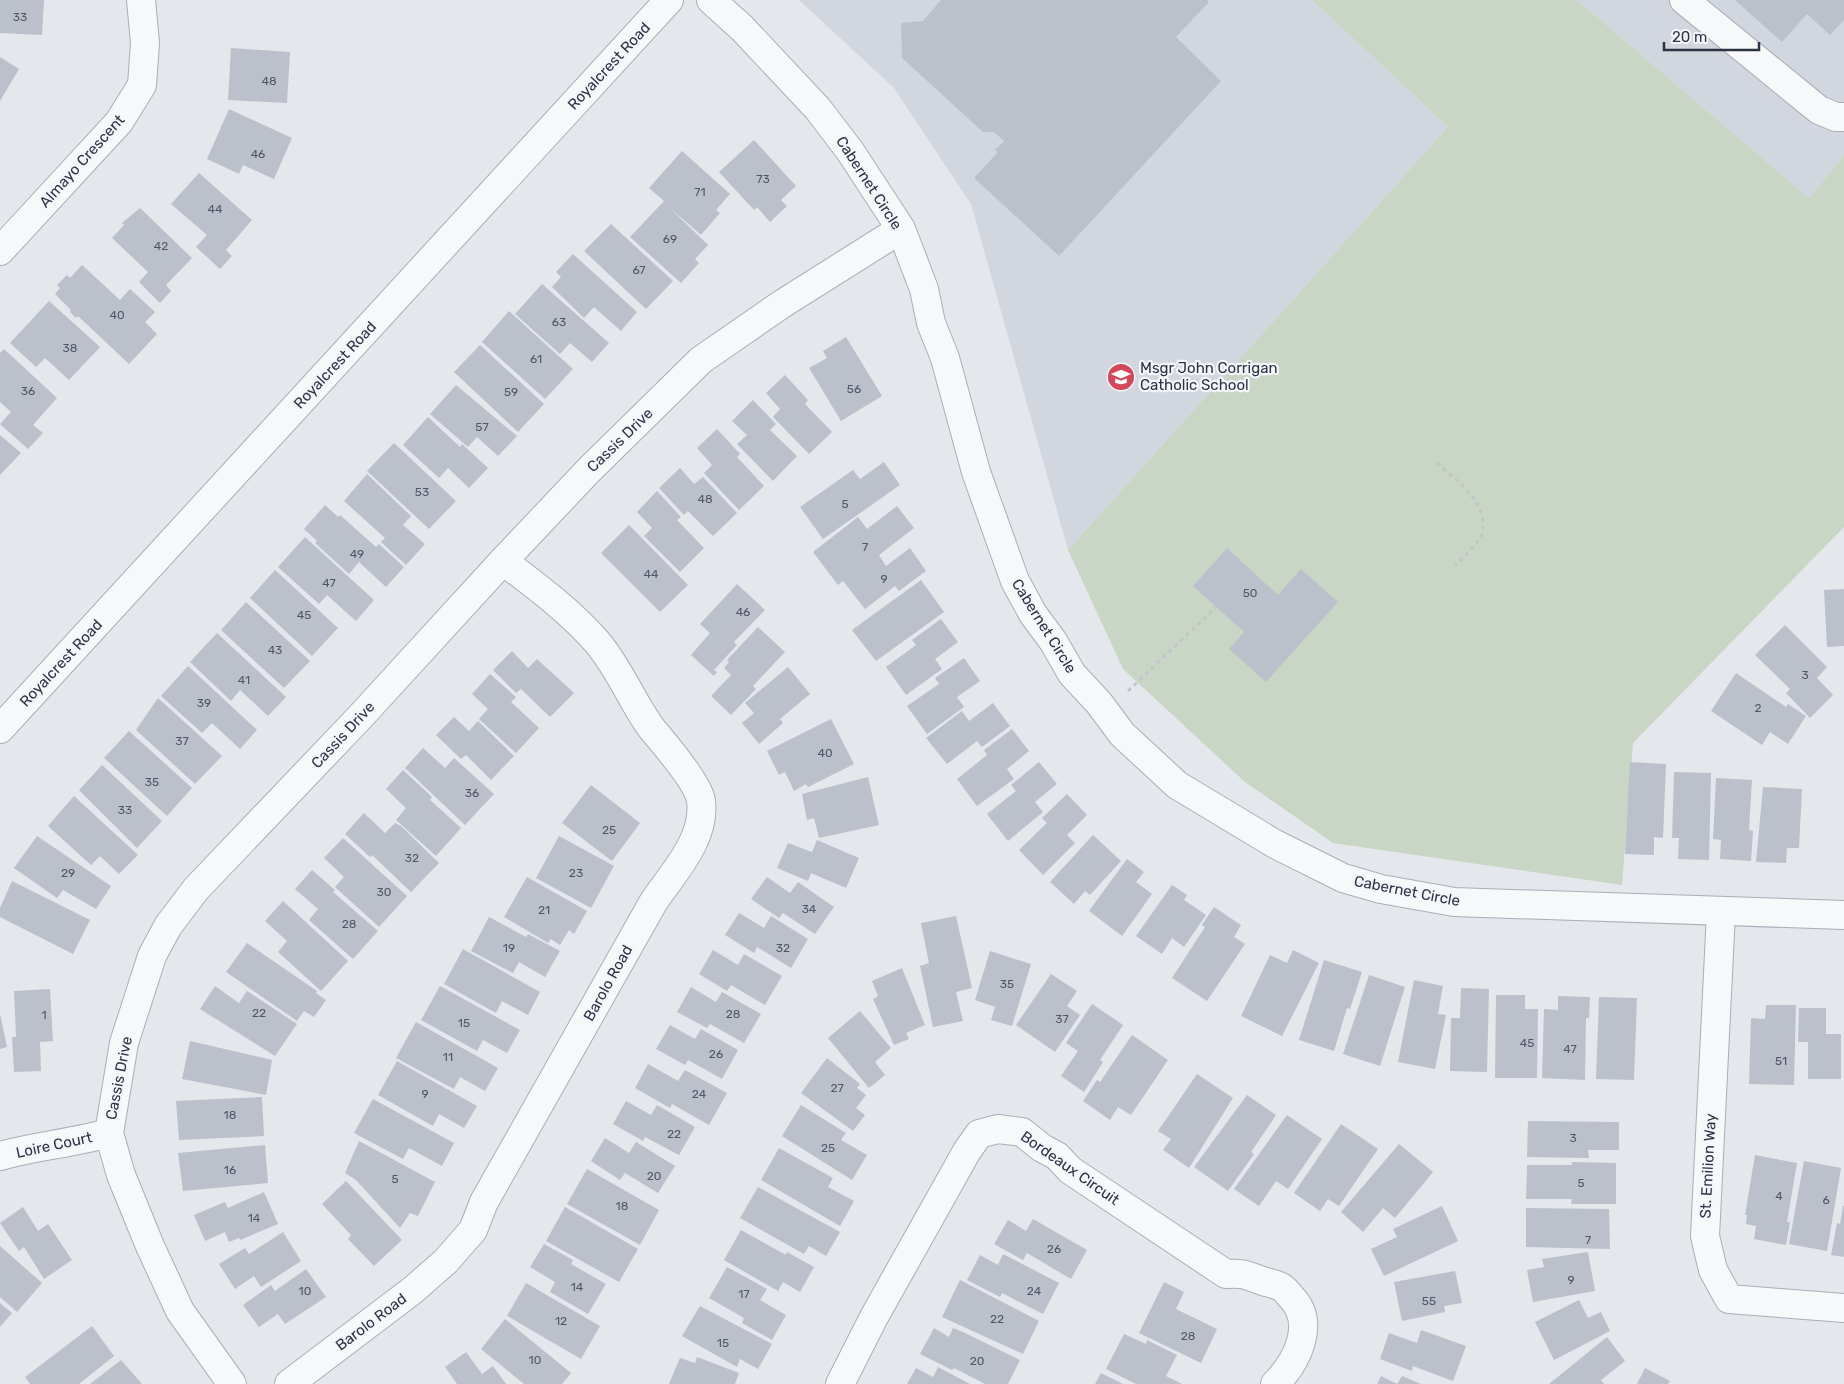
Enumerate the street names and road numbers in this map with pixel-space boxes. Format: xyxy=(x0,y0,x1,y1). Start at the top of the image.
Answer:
street label: Royalcrest Road xyxy=(564,19,654,113)
street label: Almayo Crescent xyxy=(36,111,128,211)
street label: Cabernet Circle xyxy=(832,133,906,233)
street label: Royalcrest Road xyxy=(290,318,380,412)
street label: Cassis Drive xyxy=(583,404,657,476)
street label: Cabernet Circle xyxy=(1008,576,1080,676)
street label: Royalcrest Road xyxy=(16,616,106,710)
street label: Cassis Drive xyxy=(308,698,378,772)
street label: Cabernet Circle xyxy=(1352,872,1462,910)
street label: Barolo Road xyxy=(580,942,636,1024)
street label: Cassis Drive xyxy=(102,1035,136,1121)
street label: St. Emilion Way xyxy=(1696,1113,1720,1219)
street label: Bordeaux Circuit xyxy=(1017,1127,1123,1209)
street label: Loire Court xyxy=(14,1128,94,1162)
street label: Barolo Road xyxy=(332,1290,410,1354)

